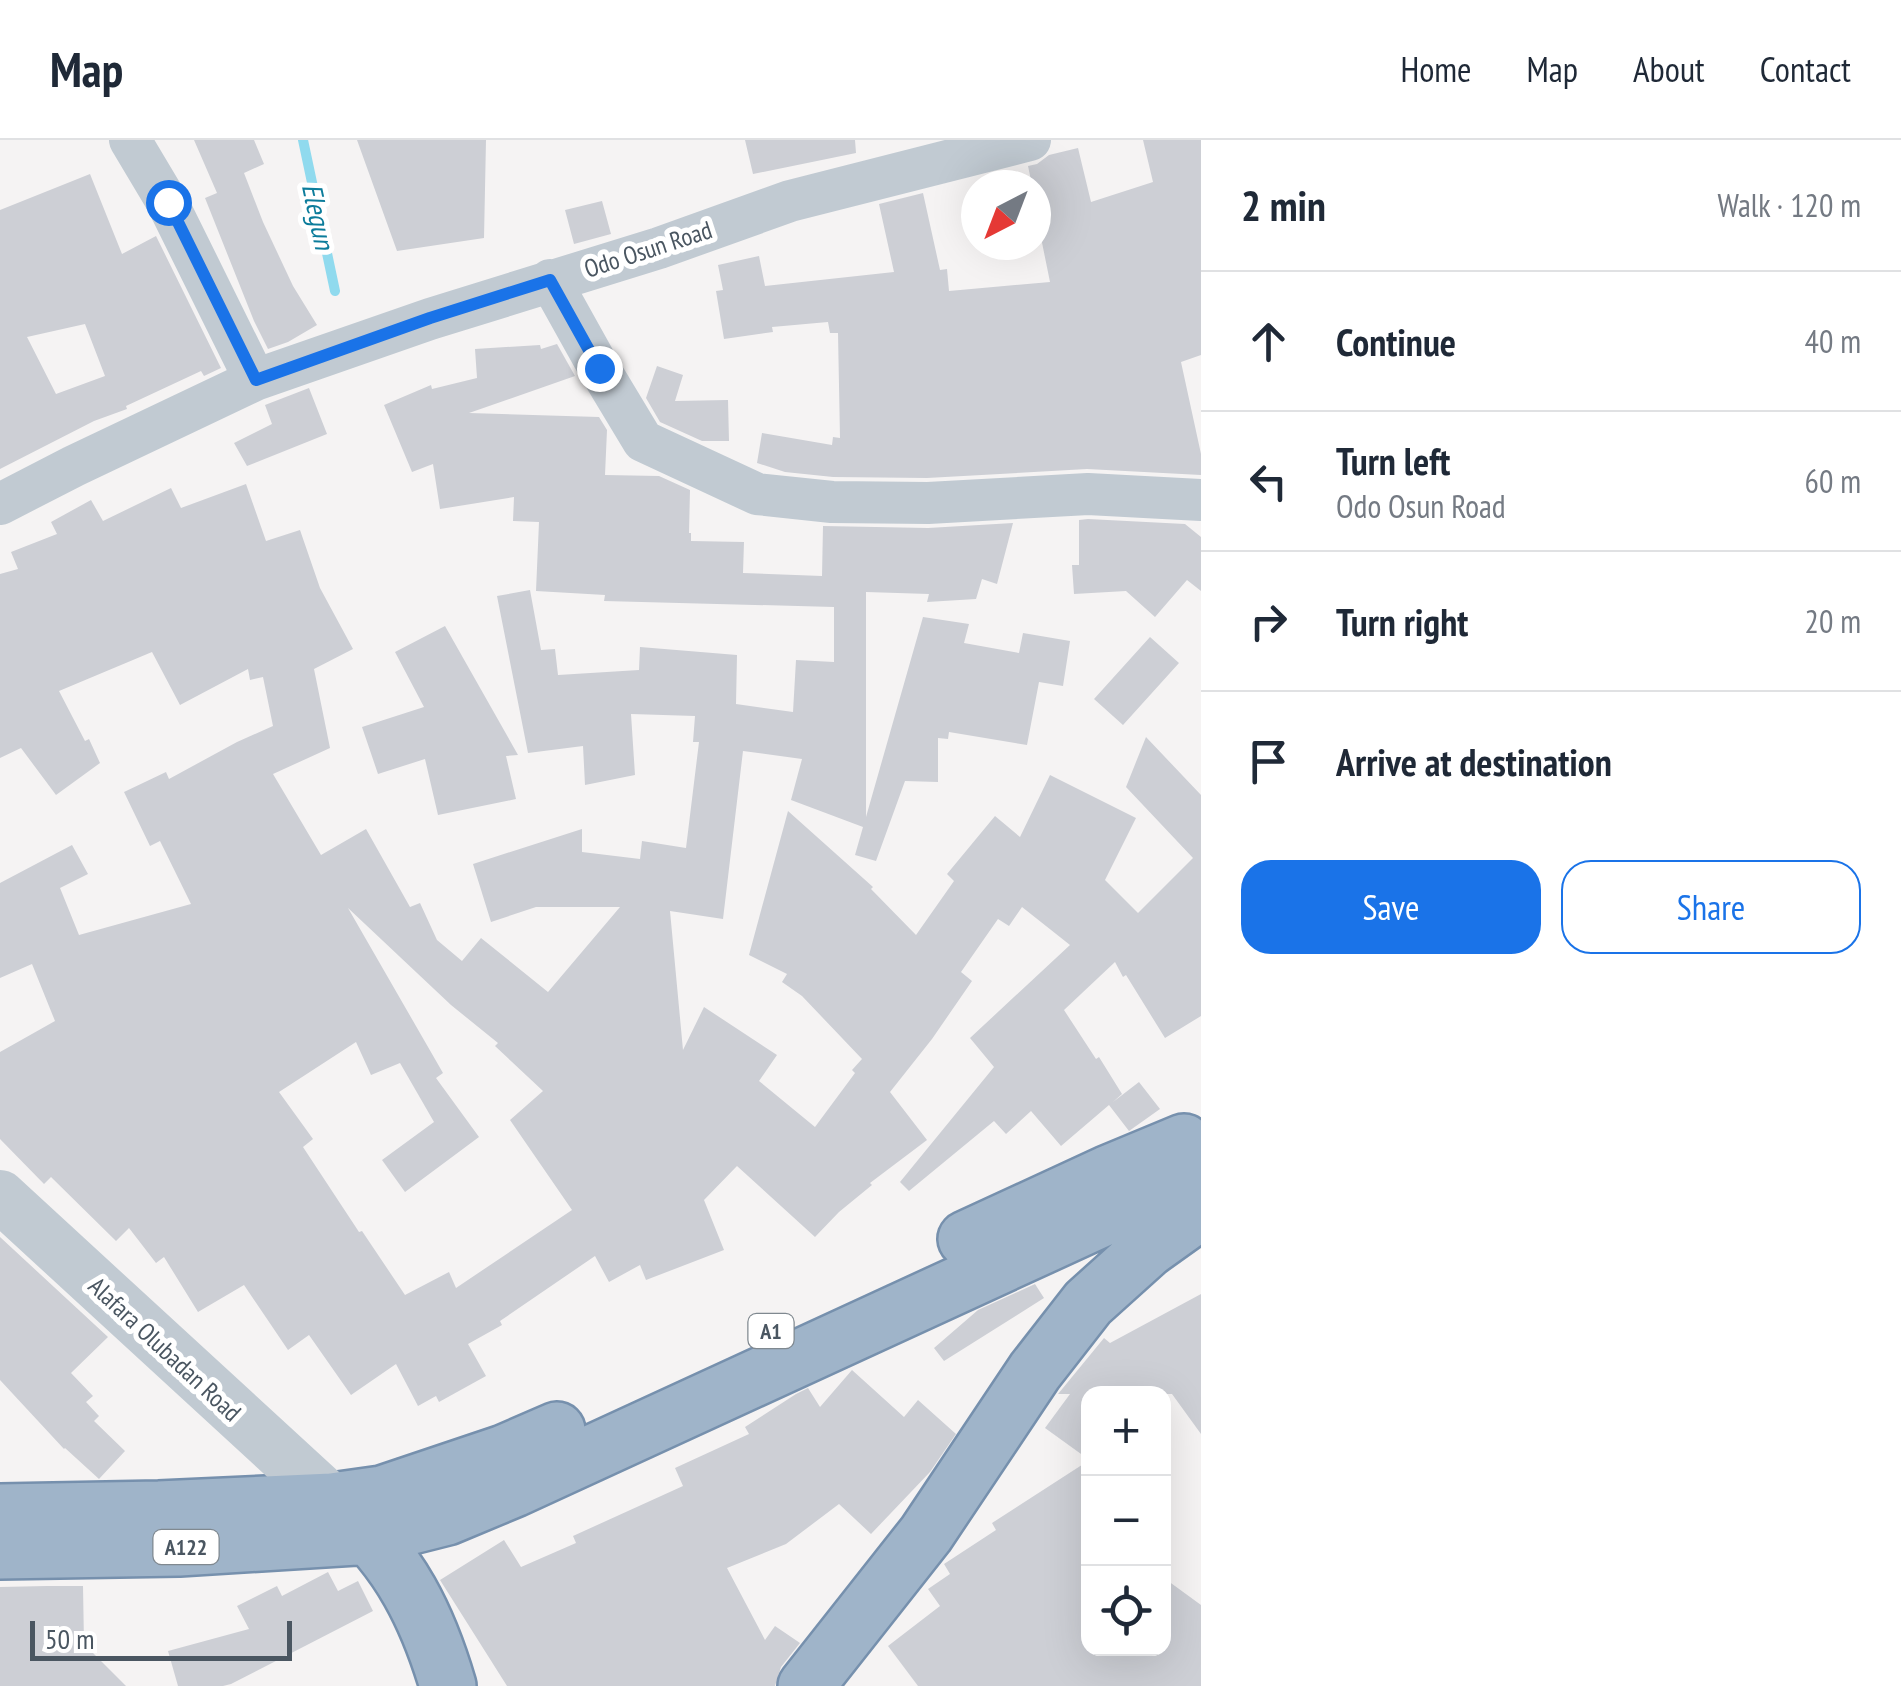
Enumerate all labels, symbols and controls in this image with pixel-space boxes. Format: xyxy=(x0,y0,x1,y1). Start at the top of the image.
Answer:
text: Map xyxy=(50,38,123,100)
text: Home xyxy=(1400,46,1472,92)
text: Map xyxy=(1527,46,1578,92)
text: About xyxy=(1633,46,1705,92)
text: Contact xyxy=(1760,46,1851,92)
north arrow xyxy=(961,170,1051,260)
text: 2 min xyxy=(1241,178,1326,233)
route start xyxy=(146,180,192,226)
water label: Elegun xyxy=(294,180,344,254)
text: Walk · 120 m xyxy=(1717,184,1861,226)
street label: Odo Osun Road xyxy=(580,213,716,285)
icon: ahead xyxy=(1241,314,1296,369)
text: Continue xyxy=(1336,317,1456,366)
text: 40 m xyxy=(1805,320,1861,362)
route end xyxy=(577,346,623,392)
text: Turn left xyxy=(1336,436,1450,485)
icon: left xyxy=(1241,454,1296,509)
text: 60 m xyxy=(1805,460,1861,502)
text: Odo Osun Road xyxy=(1336,485,1506,527)
icon: right xyxy=(1241,594,1296,649)
text: Turn right xyxy=(1336,597,1468,646)
text: 20 m xyxy=(1805,600,1861,642)
icon: arrive xyxy=(1241,734,1296,789)
text: Arrive at destination xyxy=(1336,737,1612,786)
button: Save xyxy=(1241,860,1541,954)
button: Share xyxy=(1561,860,1861,954)
street label: Alafara Olubadan Road xyxy=(82,1270,248,1428)
road number: A1 xyxy=(748,1314,794,1348)
map controls xyxy=(1081,1386,1171,1656)
button: + xyxy=(1081,1386,1171,1476)
button: − xyxy=(1081,1476,1171,1566)
road number: A122 xyxy=(154,1530,218,1564)
button: locate xyxy=(1081,1566,1171,1656)
scale bar xyxy=(30,1616,292,1660)
text: 50 m xyxy=(45,1620,94,1657)

